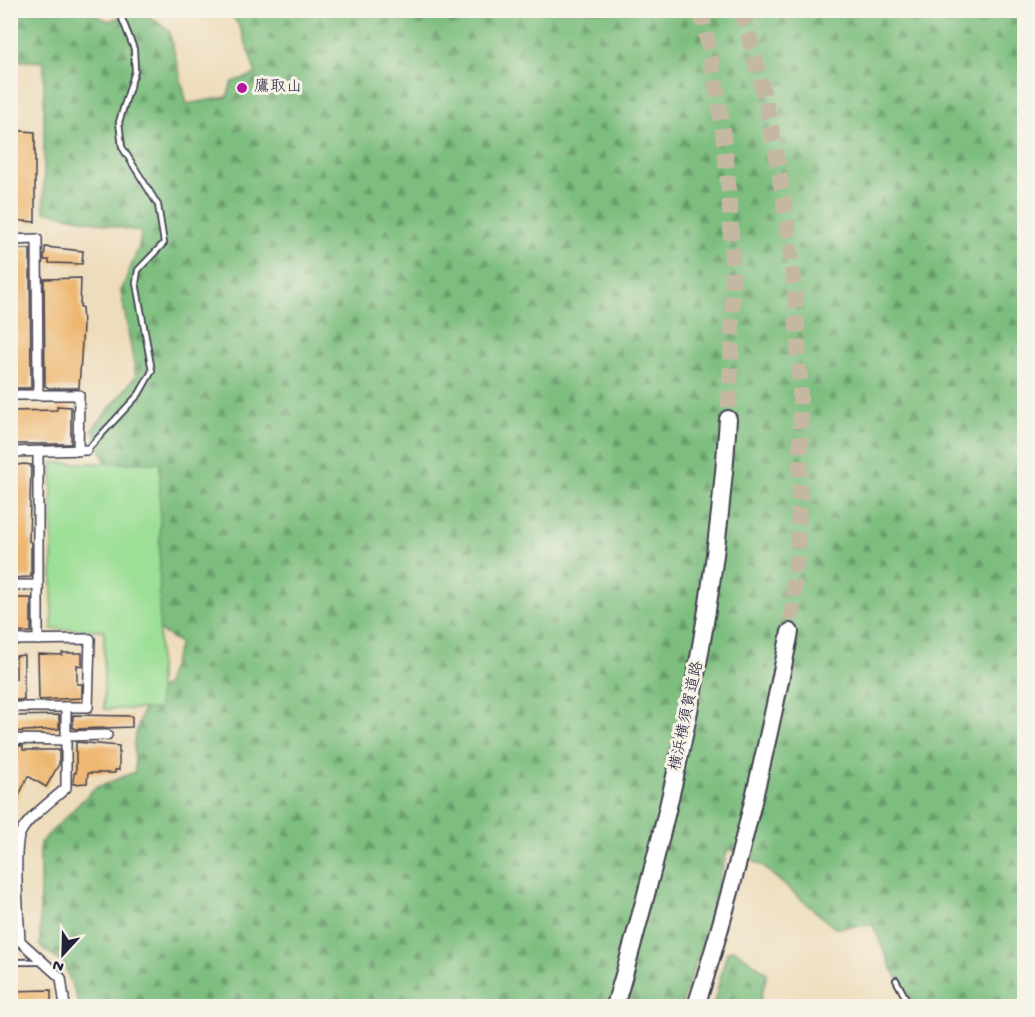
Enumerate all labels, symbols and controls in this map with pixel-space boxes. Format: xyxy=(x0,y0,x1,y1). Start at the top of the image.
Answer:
place label: 鷹取山 xyxy=(254,77,302,98)
marker: 鷹取山 xyxy=(235,81,249,95)
street label: 横浜横須賀道路 xyxy=(666,659,709,773)
north arrow xyxy=(33,924,93,984)
text: N xyxy=(50,954,67,975)

